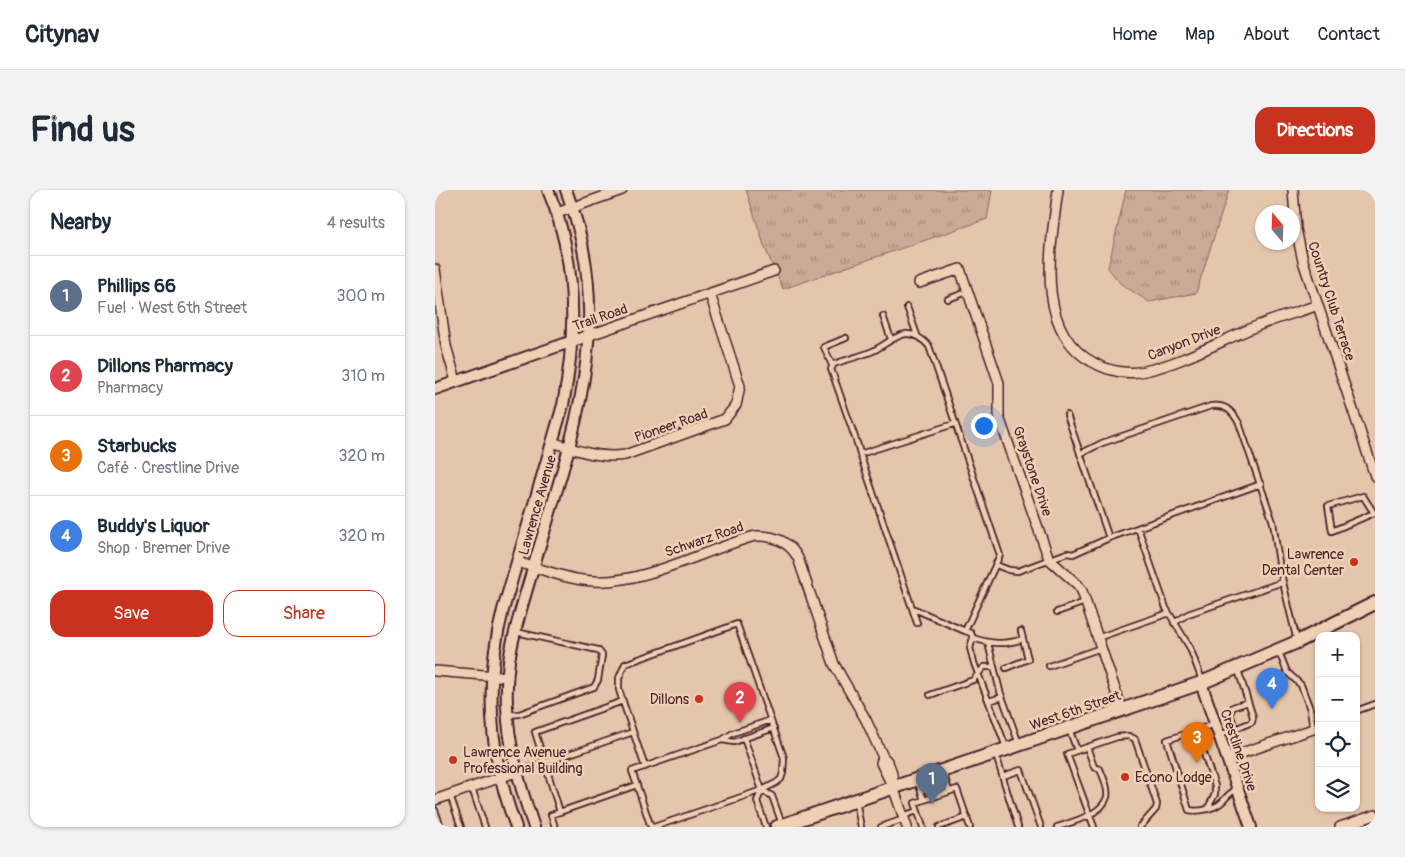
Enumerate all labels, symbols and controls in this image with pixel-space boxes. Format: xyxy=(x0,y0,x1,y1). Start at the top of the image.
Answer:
text: Citynav xyxy=(25,20,100,49)
text: Home xyxy=(1112,23,1157,46)
text: Map xyxy=(1185,23,1215,46)
text: About xyxy=(1243,23,1289,46)
text: Contact xyxy=(1317,23,1380,46)
button: Directions xyxy=(1255,107,1375,154)
text: Find us xyxy=(30,108,135,152)
north arrow xyxy=(1255,205,1300,250)
text: Nearby xyxy=(50,209,111,236)
text: 4 results xyxy=(327,213,385,233)
street label: Country Club Terrace xyxy=(1304,240,1359,363)
text: Phillips 66 xyxy=(97,274,176,298)
text: 1 xyxy=(63,286,69,306)
text: 300 m xyxy=(337,286,385,306)
text: Fuel · West 6th Street xyxy=(97,298,247,318)
street label: Trail Road xyxy=(571,300,630,335)
street label: Canyon Drive xyxy=(1145,321,1223,364)
text: Dillons Pharmacy xyxy=(97,354,233,378)
text: 2 xyxy=(62,366,70,386)
text: 310 m xyxy=(341,366,385,386)
text: Pharmacy xyxy=(97,378,163,398)
street label: Pioneer Road xyxy=(632,405,710,446)
your location xyxy=(971,413,997,439)
street label: Graystone Drive xyxy=(1009,424,1056,518)
text: Starbucks xyxy=(97,434,176,458)
text: 3 xyxy=(62,446,70,466)
text: 320 m xyxy=(339,446,385,466)
street label: Lawrence Avenue xyxy=(515,453,560,557)
text: Café · Crestline Drive xyxy=(97,458,239,478)
text: Buddy's Liquor xyxy=(97,514,210,538)
street label: Schwarz Road xyxy=(663,518,746,561)
text: 4 xyxy=(61,526,71,546)
text: 320 m xyxy=(339,526,385,546)
text: Shop · Bremer Drive xyxy=(97,538,230,558)
place label: Lawrence Dental Center xyxy=(1262,546,1344,579)
marker: Lawrence Dental Center xyxy=(1348,556,1360,568)
button: Save xyxy=(50,590,213,637)
button: Share xyxy=(223,590,385,637)
map controls xyxy=(1315,632,1360,812)
button: + xyxy=(1315,632,1360,677)
pin: 4 xyxy=(1256,668,1288,709)
button: − xyxy=(1315,677,1360,722)
pin: 2 xyxy=(724,682,756,723)
street label: West 6th Street xyxy=(1027,687,1123,734)
place label: Dillons xyxy=(650,691,690,708)
marker: Dillons xyxy=(693,693,705,705)
street label: Crestline Drive xyxy=(1217,707,1261,793)
pin: 3 xyxy=(1181,722,1213,763)
button: locate xyxy=(1315,722,1360,767)
place label: Lawrence Avenue Professional Building xyxy=(463,744,583,777)
marker: Lawrence Avenue Professional Building xyxy=(447,754,459,766)
pin: 1 xyxy=(916,763,948,804)
button: layers xyxy=(1315,767,1360,812)
place label: Econo Lodge xyxy=(1135,769,1212,786)
marker: Econo Lodge xyxy=(1119,771,1131,783)

